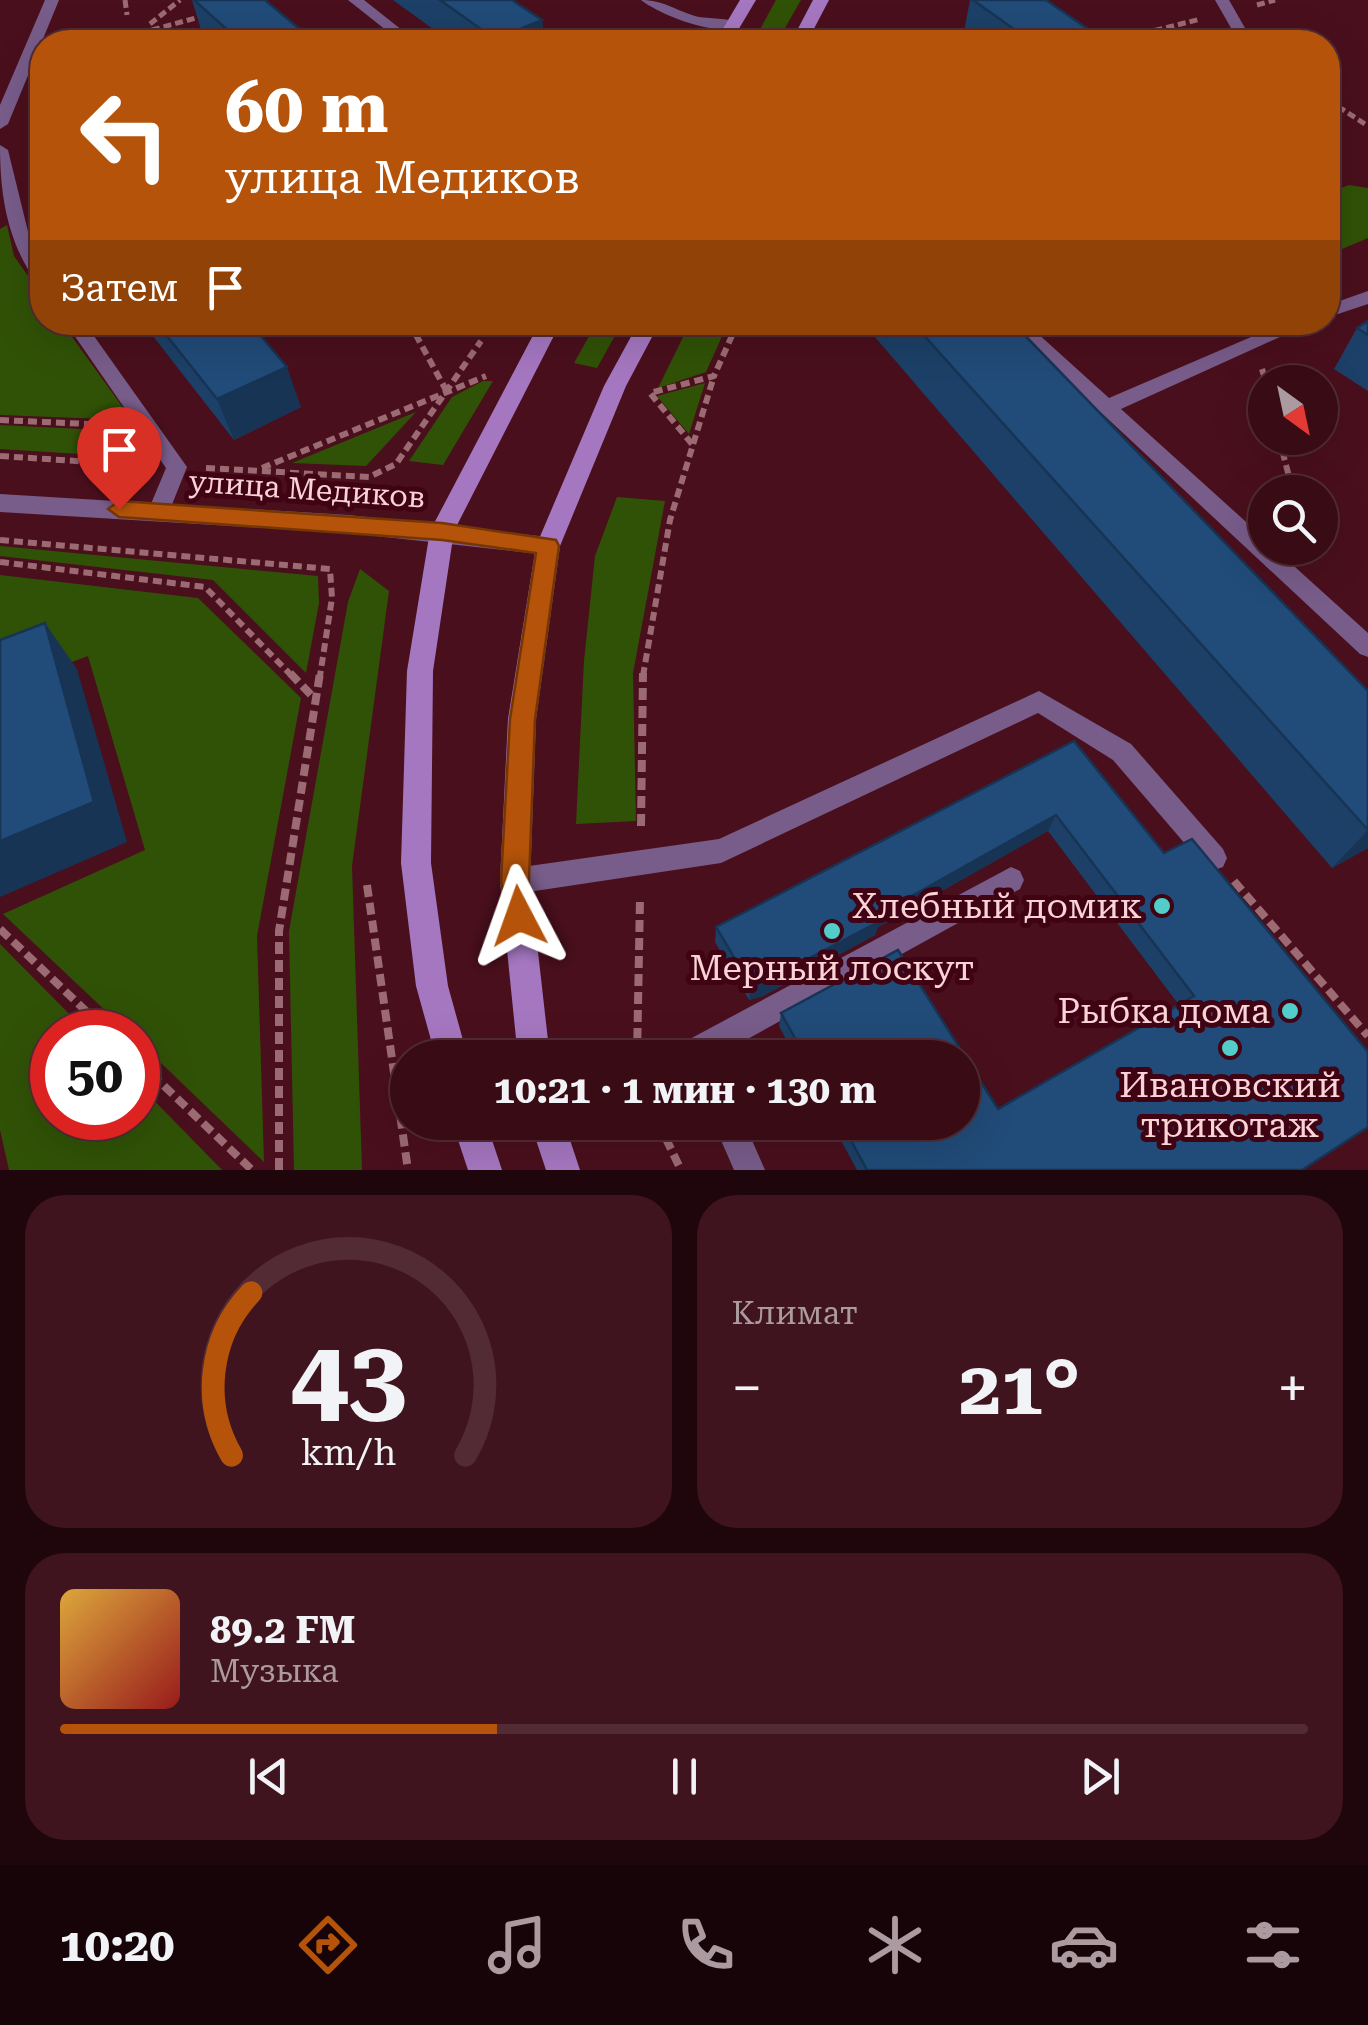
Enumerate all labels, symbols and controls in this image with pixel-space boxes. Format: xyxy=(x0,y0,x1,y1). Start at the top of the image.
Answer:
text: 60 m xyxy=(225,67,389,149)
icon: left xyxy=(60,70,190,200)
text: улица Медиков xyxy=(225,151,580,204)
icon: arrive xyxy=(198,260,253,315)
text: Затем xyxy=(60,266,178,310)
north arrow xyxy=(1248,365,1338,455)
map controls xyxy=(1248,365,1338,565)
pin xyxy=(77,407,162,510)
icon: arrive xyxy=(92,422,147,477)
street label: улица Медиков xyxy=(188,463,426,515)
button: search xyxy=(1248,475,1338,565)
position arrow xyxy=(467,864,571,968)
place label: Хлебный домик xyxy=(852,886,1142,927)
marker: Хлебный домик xyxy=(1151,895,1173,917)
marker: Мерный лоскут xyxy=(821,920,843,942)
place label: Мерный лоскут xyxy=(690,948,974,989)
place label: Рыбка дома xyxy=(1058,991,1270,1032)
marker: Рыбка дома xyxy=(1279,1000,1301,1022)
speed limit sign: 50 xyxy=(30,1010,160,1140)
marker: Ивановский трикотаж xyxy=(1219,1037,1241,1059)
place label: Ивановский трикотаж xyxy=(1119,1065,1341,1146)
text: 10:21 · 1 мин · 130 m xyxy=(494,1068,876,1112)
text: Климат xyxy=(732,1294,858,1332)
text: 43 xyxy=(290,1317,406,1438)
text: 21° xyxy=(959,1344,1080,1432)
text: − xyxy=(732,1356,762,1420)
text: + xyxy=(1277,1356,1308,1420)
text: km/h xyxy=(300,1432,396,1474)
text: 89.2 FM xyxy=(210,1608,356,1652)
text: Музыка xyxy=(210,1652,338,1690)
icon: previous xyxy=(241,1749,296,1804)
icon: pause xyxy=(657,1749,712,1804)
icon: next xyxy=(1073,1749,1128,1804)
icon: directions xyxy=(293,1910,363,1980)
icon: music xyxy=(482,1910,552,1980)
icon: phone xyxy=(671,1910,741,1980)
icon: climate xyxy=(860,1910,930,1980)
icon: car xyxy=(1049,1910,1119,1980)
icon: filters xyxy=(1238,1910,1308,1980)
text: 10:20 xyxy=(60,1919,174,1972)

